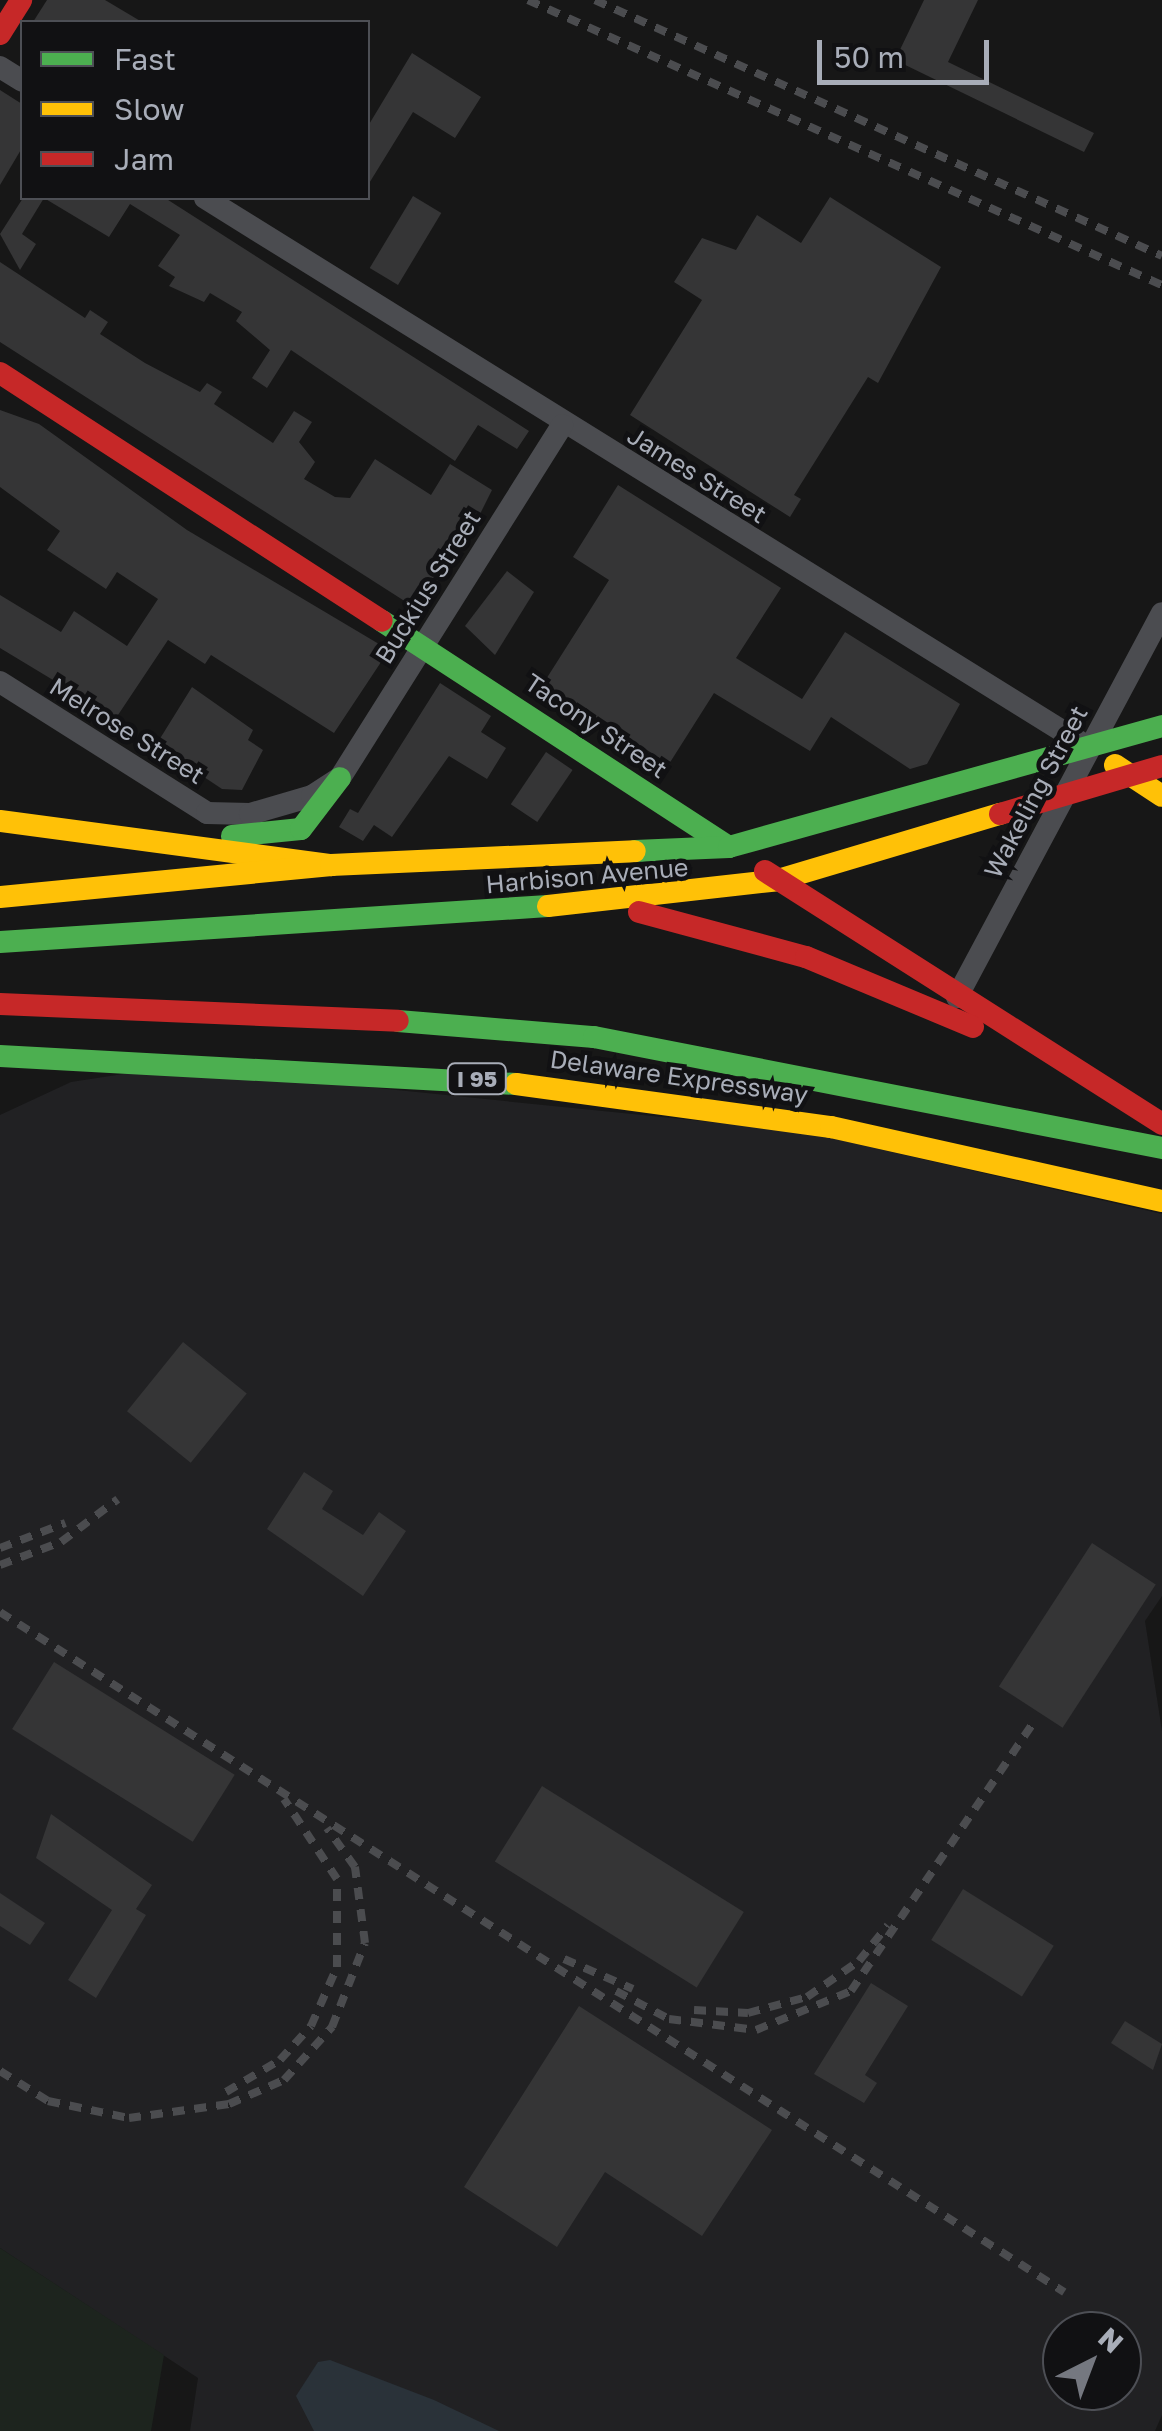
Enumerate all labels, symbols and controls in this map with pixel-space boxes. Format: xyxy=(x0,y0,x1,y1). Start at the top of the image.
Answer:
legend xyxy=(20,20,370,200)
scale bar xyxy=(822,20,994,82)
text: 50 m xyxy=(834,39,904,75)
text: Fast xyxy=(114,41,176,77)
text: Slow xyxy=(114,91,185,127)
text: Jam xyxy=(114,141,174,177)
street label: James Street xyxy=(622,420,772,530)
street label: Buckius Street xyxy=(369,505,487,669)
street label: Tacony Street xyxy=(519,667,673,785)
street label: Melrose Street xyxy=(44,672,210,790)
street label: Wakeling Street xyxy=(978,701,1094,883)
street label: Harbison Avenue xyxy=(485,852,689,900)
street label: Delaware Expressway xyxy=(548,1044,810,1110)
road number: I 95 xyxy=(444,1062,510,1096)
north arrow xyxy=(1042,2311,1142,2411)
text: N xyxy=(1092,2320,1130,2359)

